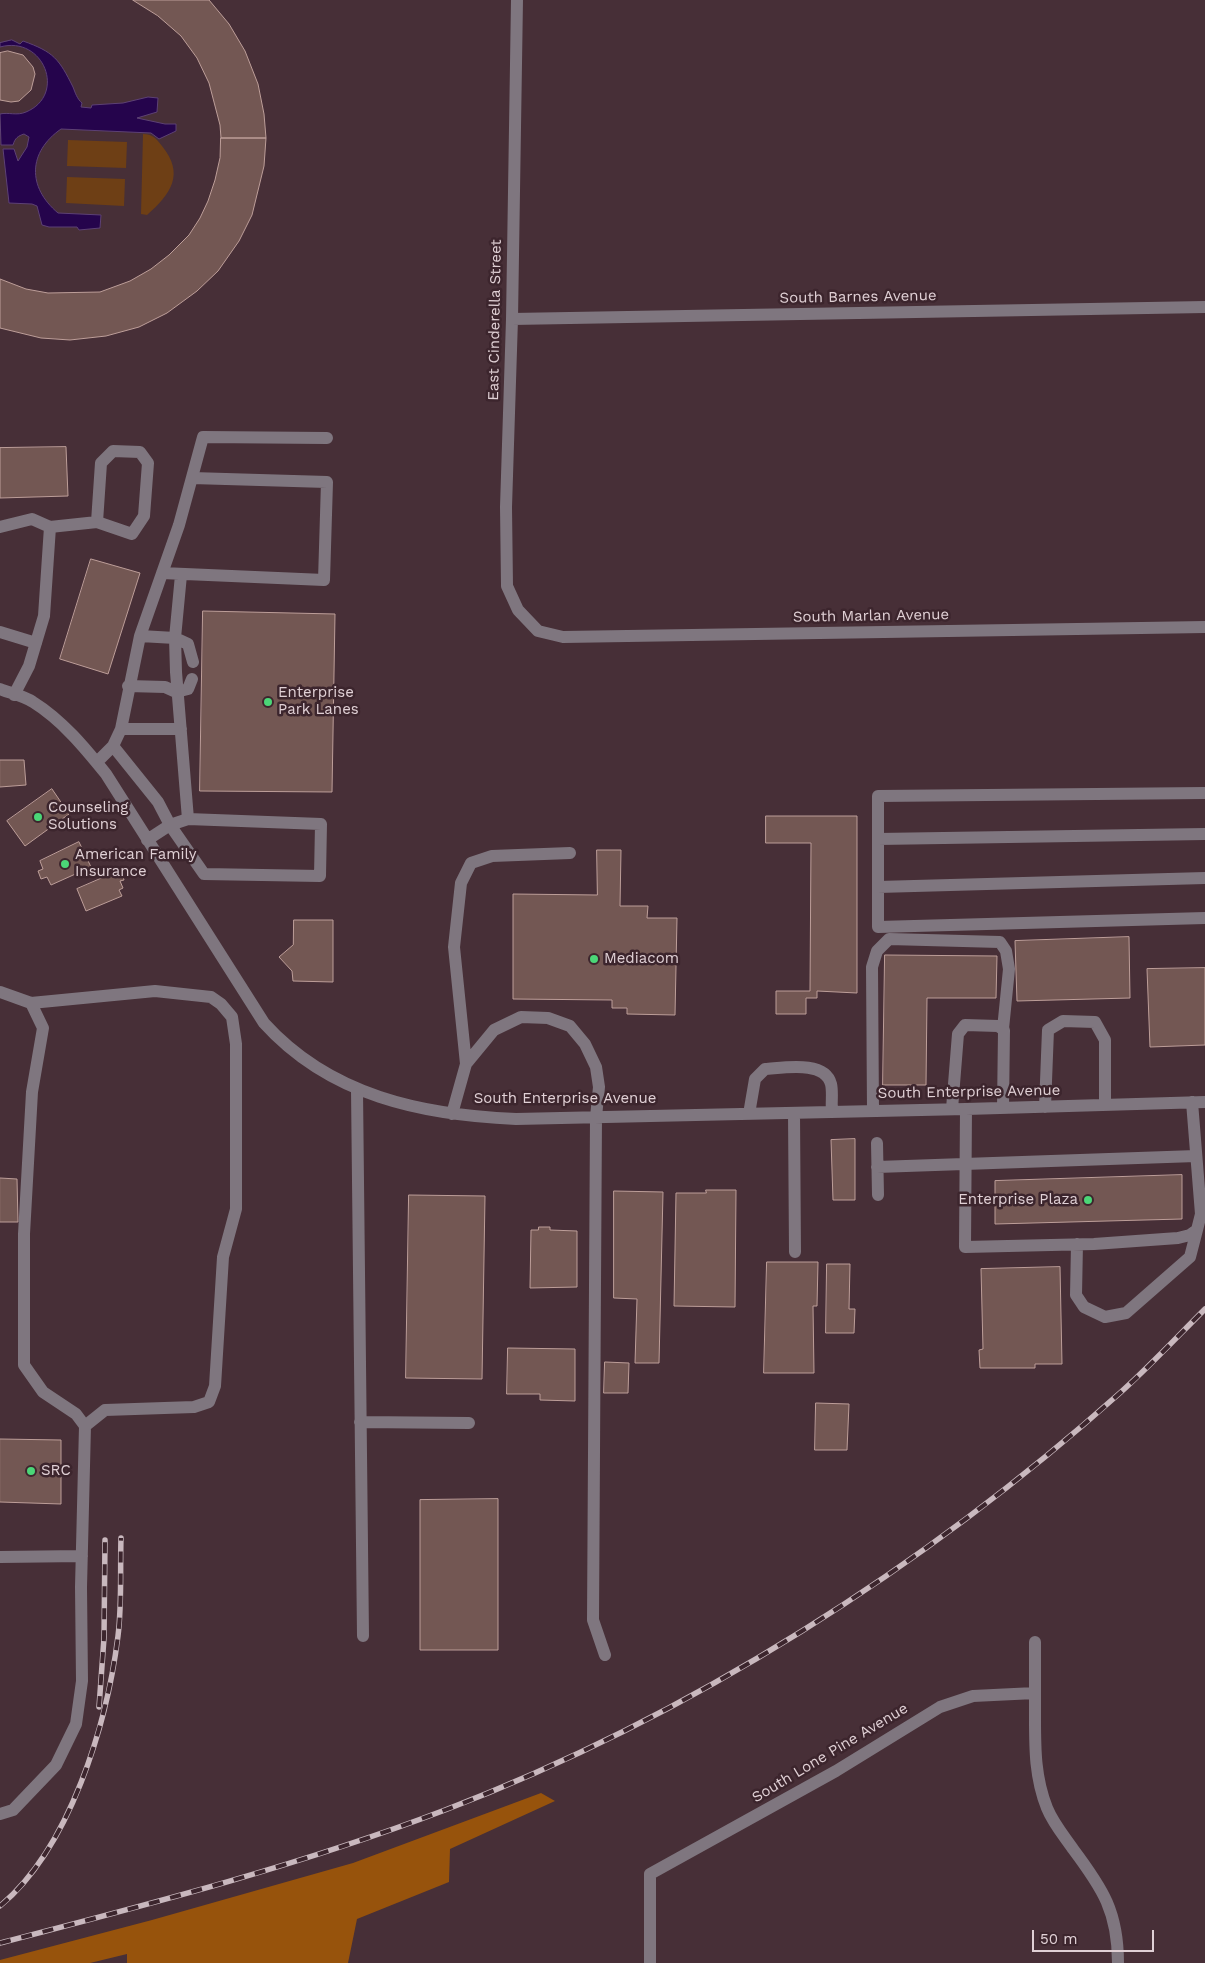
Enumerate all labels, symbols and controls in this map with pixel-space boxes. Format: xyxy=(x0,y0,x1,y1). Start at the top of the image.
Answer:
street label: East Cinderella Street xyxy=(485,239,505,401)
street label: South Barnes Avenue xyxy=(779,287,937,307)
street label: South Marlan Avenue xyxy=(793,606,949,626)
place label: Enterprise Park Lanes xyxy=(278,684,359,719)
marker: Enterprise Park Lanes xyxy=(262,696,274,708)
place label: Counseling Solutions xyxy=(48,799,128,834)
marker: Counseling Solutions xyxy=(32,811,44,823)
place label: American Family Insurance xyxy=(75,846,196,881)
marker: American Family Insurance xyxy=(59,858,71,870)
place label: Mediacom xyxy=(604,950,679,968)
marker: Mediacom xyxy=(588,953,600,965)
street label: South Enterprise Avenue xyxy=(878,1081,1060,1103)
street label: South Enterprise Avenue xyxy=(474,1090,656,1108)
place label: Enterprise Plaza xyxy=(958,1191,1078,1209)
marker: Enterprise Plaza xyxy=(1082,1194,1094,1206)
place label: SRC xyxy=(41,1462,71,1480)
marker: SRC xyxy=(25,1465,37,1477)
street label: South Lone Pine Avenue xyxy=(749,1699,911,1807)
scale bar xyxy=(1035,1920,1158,1952)
text: 50 m xyxy=(1040,1930,1077,1948)

